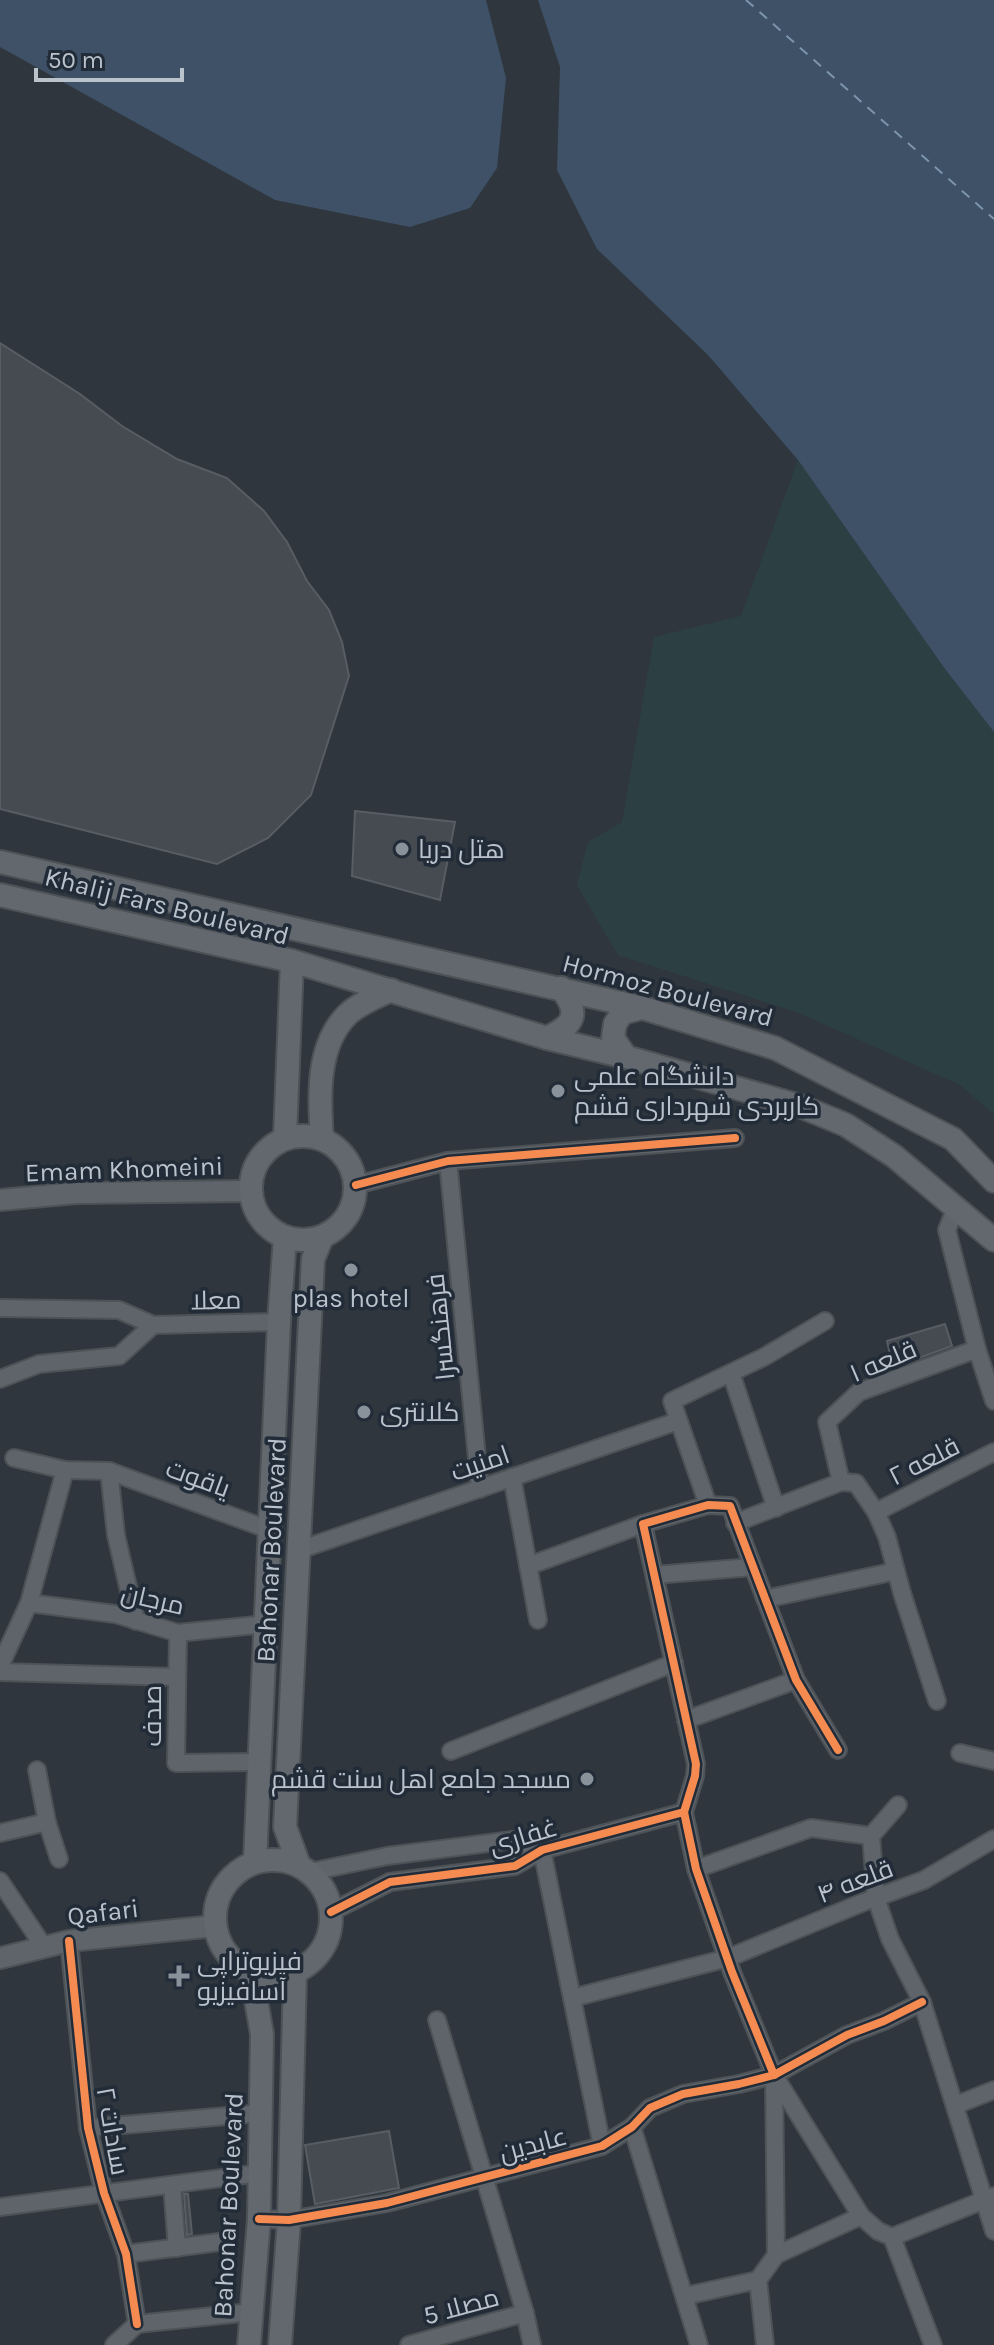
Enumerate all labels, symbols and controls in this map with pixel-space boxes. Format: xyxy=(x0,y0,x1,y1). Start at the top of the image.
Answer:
scale bar xyxy=(36,32,182,82)
text: 50 m xyxy=(48,46,104,74)
place label: هتل دریا xyxy=(418,834,505,865)
marker: هتل دریا xyxy=(393,840,411,858)
street label: Khalij Fars Boulevard xyxy=(42,861,292,952)
street label: Hormoz Boulevard xyxy=(559,947,777,1034)
place label: دانشگاه علمی کاربردی شهرداری قشم xyxy=(574,1061,819,1124)
marker: دانشگاه علمی کاربردی شهرداری قشم xyxy=(549,1082,567,1100)
street label: Emam Khomeini xyxy=(24,1151,224,1188)
marker: plas hotel xyxy=(342,1261,360,1279)
street label: فرهنگسرا xyxy=(419,1272,462,1382)
place label: plas hotel xyxy=(293,1283,409,1314)
street label: معلا xyxy=(190,1285,242,1316)
street label: قلعه ۱ xyxy=(845,1334,921,1389)
place label: کلانتری xyxy=(380,1397,459,1428)
marker: کلانتری xyxy=(355,1403,373,1421)
street label: قلعه ۲ xyxy=(884,1431,965,1492)
street label: Bahonar Boulevard xyxy=(250,1437,293,1663)
street label: امنیت xyxy=(447,1439,514,1488)
street label: یاقوت xyxy=(162,1453,234,1504)
street label: مرجان xyxy=(118,1577,188,1622)
street label: صدف xyxy=(137,1685,168,1747)
place label: مسجد جامع اهل سنت قشم xyxy=(271,1764,571,1797)
marker: مسجد جامع اهل سنت قشم xyxy=(578,1770,596,1788)
street label: غفاری xyxy=(485,1811,561,1862)
street label: قلعه ۴ xyxy=(813,1853,898,1910)
street label: Qafari xyxy=(66,1893,140,1932)
place label: فیزیوتراپی آسافیزیو xyxy=(197,1946,302,2007)
marker: فیزیوتراپی آسافیزیو xyxy=(168,1965,190,1987)
street label: سادات ۲ xyxy=(90,2084,136,2178)
street label: Bahonar Boulevard xyxy=(207,2092,250,2318)
street label: عابدین xyxy=(496,2121,570,2168)
street label: مصلا 5 xyxy=(420,2282,502,2331)

